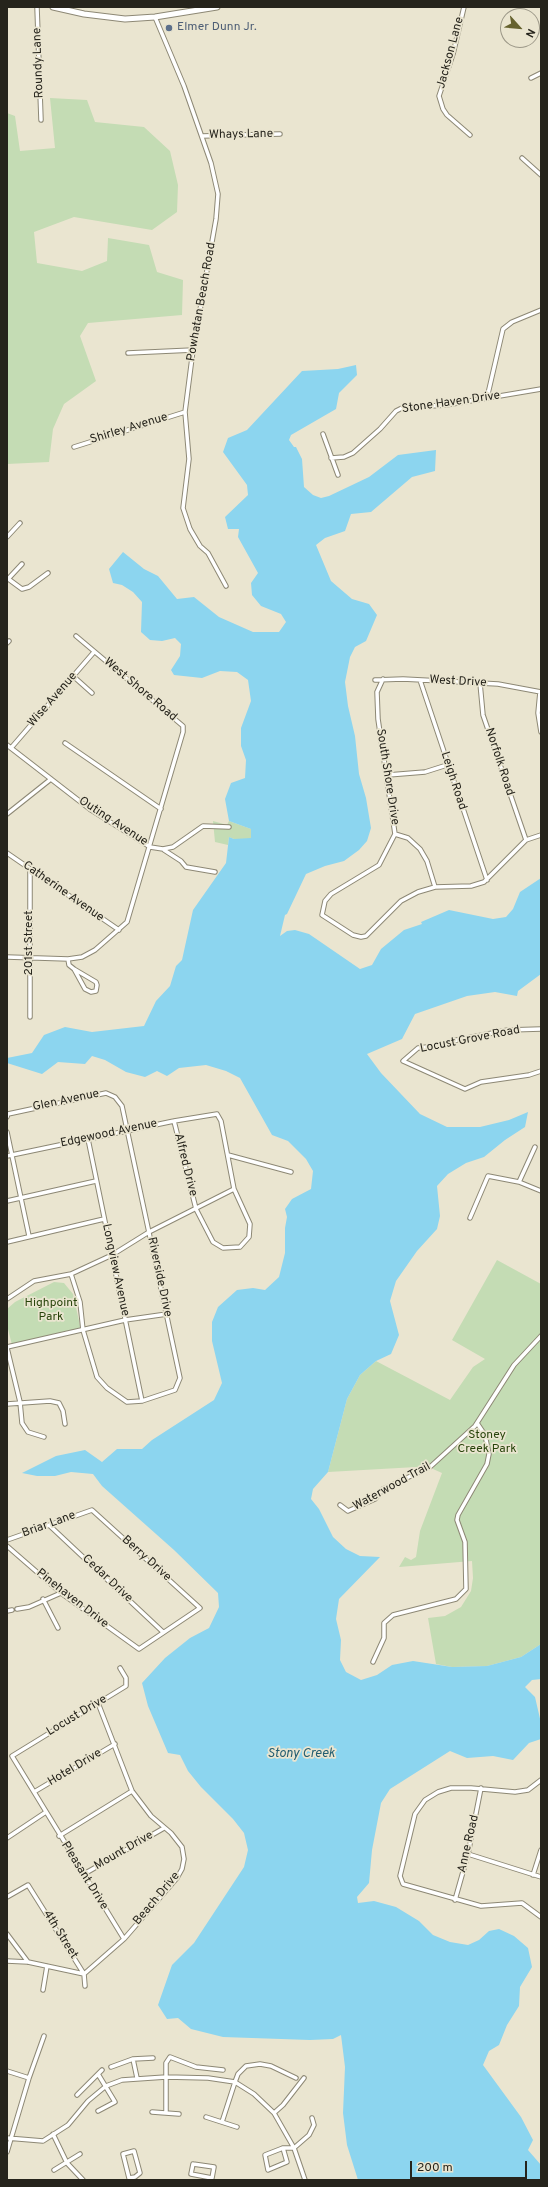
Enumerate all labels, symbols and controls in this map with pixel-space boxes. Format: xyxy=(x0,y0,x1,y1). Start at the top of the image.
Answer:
north arrow xyxy=(500,8,540,48)
street label: Jackson Lane xyxy=(435,16,467,90)
place label: Elmer Dunn Jr. xyxy=(177,21,257,35)
marker: Elmer Dunn Jr. xyxy=(164,23,174,33)
text: N xyxy=(522,26,538,40)
street label: Roundy Lane xyxy=(31,27,47,99)
street label: Whays Lane xyxy=(209,127,273,143)
street label: Powhatan Beach Road xyxy=(184,241,220,363)
street label: Stone Haven Drive xyxy=(401,389,501,417)
street label: Shirley Avenue xyxy=(89,410,169,448)
street label: West Shore Road xyxy=(100,655,180,725)
street label: Wise Avenue xyxy=(25,670,81,730)
street label: West Drive xyxy=(429,673,487,691)
street label: Norfolk Road xyxy=(481,726,517,798)
street label: South Shore Drive xyxy=(372,728,402,826)
street label: Leigh Road xyxy=(437,750,469,812)
street label: Outing Avenue xyxy=(76,794,150,850)
street label: Catherine Avenue xyxy=(20,859,106,925)
street label: 201st Street xyxy=(23,910,37,976)
street label: Locust Grove Road xyxy=(419,1023,521,1057)
street label: Glen Avenue xyxy=(31,1087,101,1115)
street label: Edgewood Avenue xyxy=(59,1117,159,1151)
street label: Alfred Drive xyxy=(170,1132,200,1198)
street label: Longview Avenue xyxy=(98,1222,132,1318)
street label: Riverside Drive xyxy=(143,1236,175,1318)
park label: Highpoint Park xyxy=(25,1297,77,1325)
park label: Stoney Creek Park xyxy=(457,1429,517,1457)
street label: Waterwood Trail xyxy=(351,1460,433,1514)
street label: Briar Lane xyxy=(20,1509,78,1541)
street label: Berry Drive xyxy=(118,1533,174,1585)
street label: Cedar Drive xyxy=(79,1552,135,1606)
street label: Pinehaven Drive xyxy=(33,1566,111,1632)
street label: Locust Drive xyxy=(44,1692,110,1740)
street label: Hotel Drive xyxy=(45,1746,105,1790)
water label: Stony Creek xyxy=(267,1746,335,1762)
street label: Anne Road xyxy=(455,1814,483,1874)
street label: Mount Drive xyxy=(92,1828,156,1874)
street label: Pleasant Drive xyxy=(57,1839,111,1913)
street label: Beach Drive xyxy=(131,1870,183,1928)
street label: 4th Street xyxy=(39,1908,81,1962)
scale bar xyxy=(412,2153,529,2179)
text: 200 m xyxy=(417,2160,453,2176)

